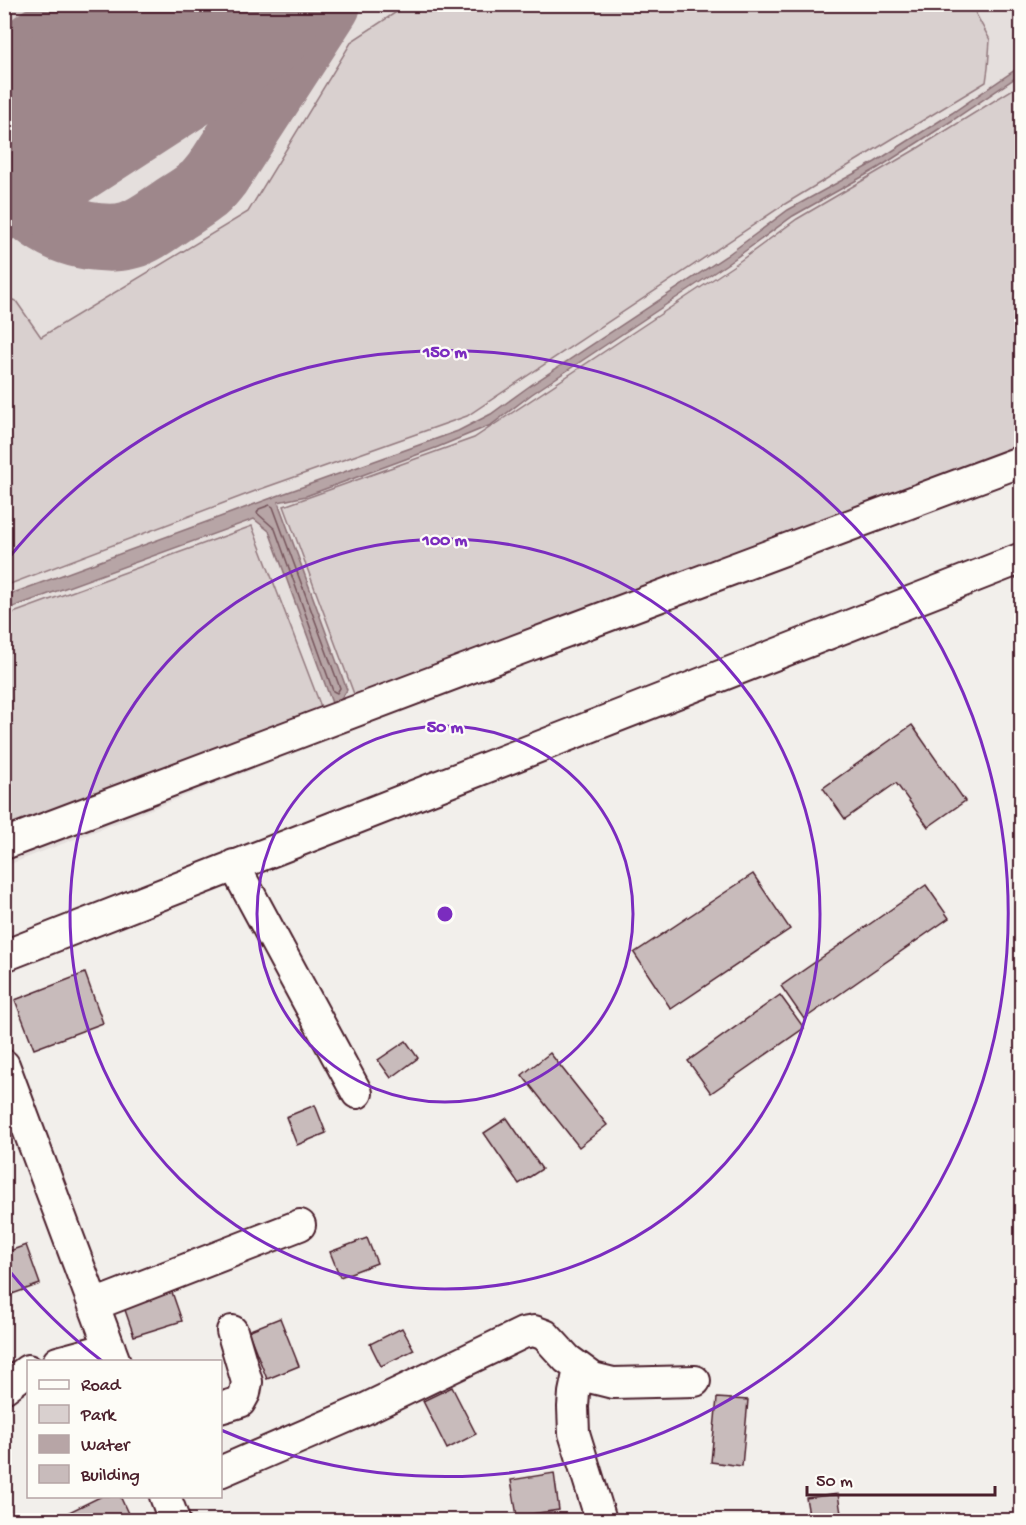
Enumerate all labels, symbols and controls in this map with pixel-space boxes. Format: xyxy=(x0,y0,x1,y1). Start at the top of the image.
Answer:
text: 150 m xyxy=(422,343,467,364)
text: 100 m xyxy=(422,531,468,552)
text: 50 m xyxy=(427,718,464,739)
centre of rings xyxy=(435,904,455,924)
legend xyxy=(27,1360,222,1498)
text: Road xyxy=(81,1376,122,1397)
text: Park xyxy=(80,1406,117,1427)
text: Water xyxy=(81,1436,131,1457)
scale bar xyxy=(807,1459,994,1497)
text: Building xyxy=(80,1466,140,1487)
text: 50 m xyxy=(816,1472,853,1493)

